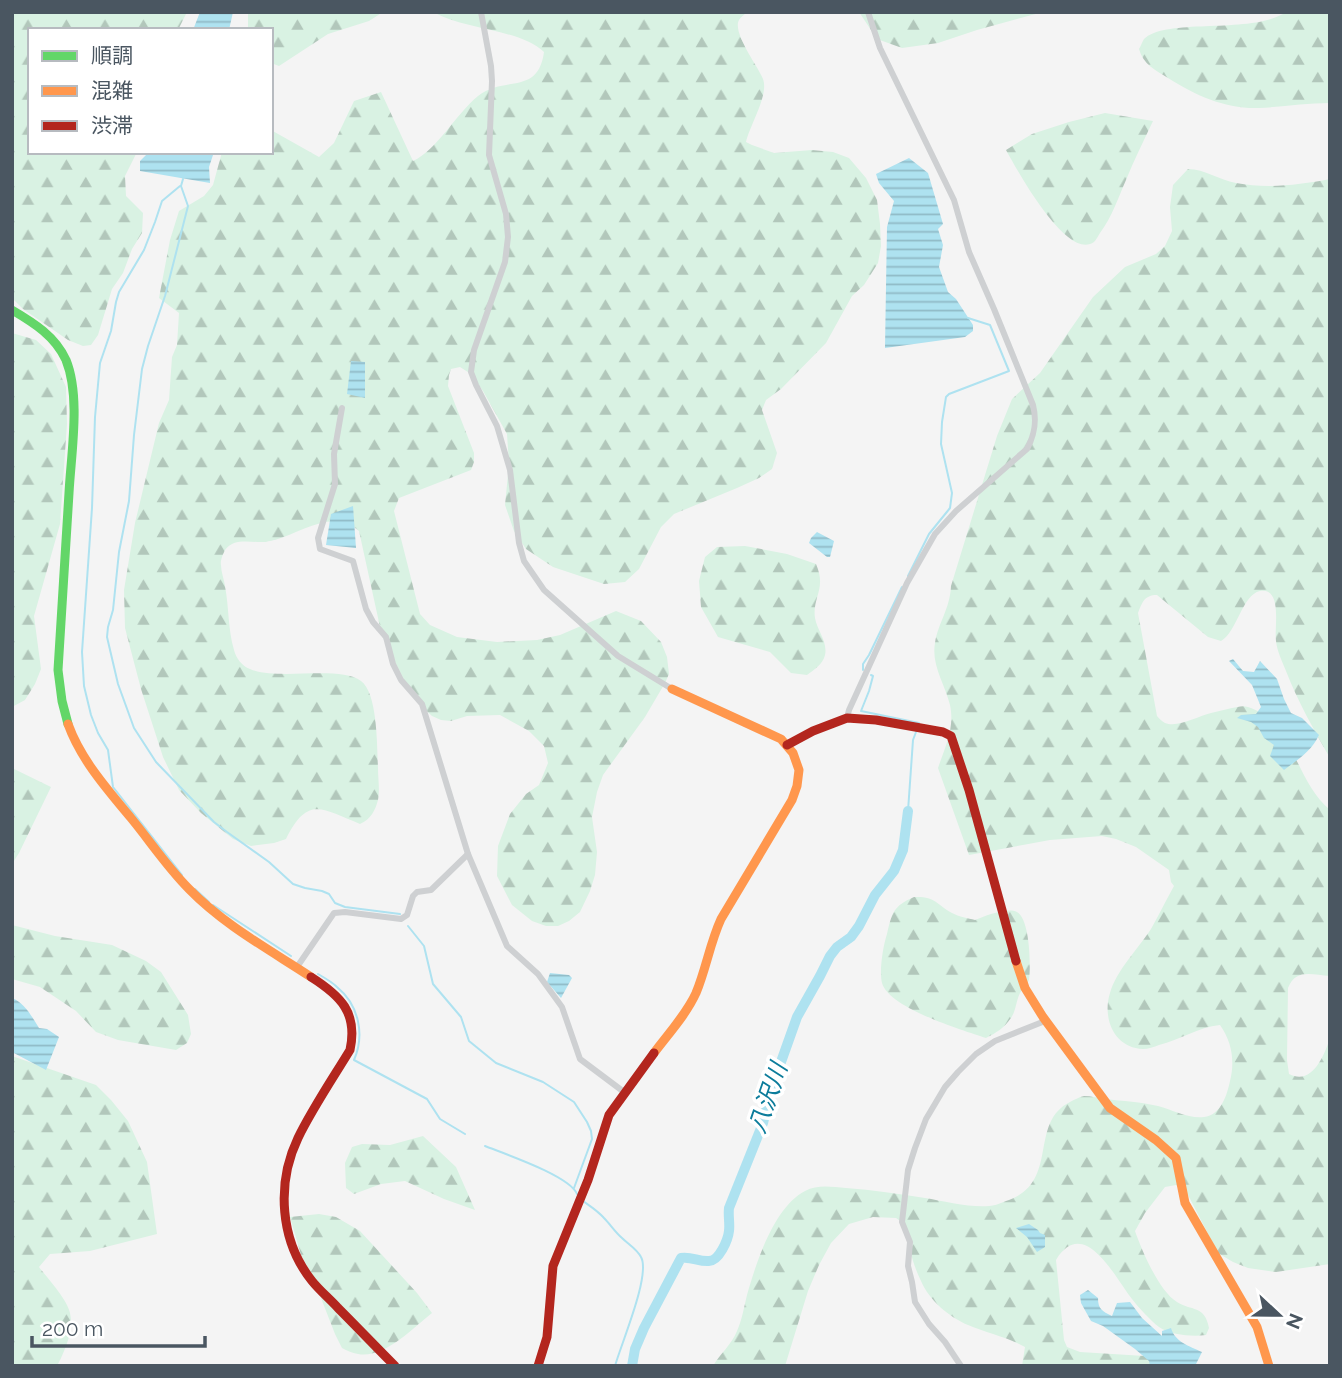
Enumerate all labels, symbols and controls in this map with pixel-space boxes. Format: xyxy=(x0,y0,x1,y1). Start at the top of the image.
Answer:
legend xyxy=(28,28,273,154)
text: 順調 xyxy=(91,43,133,68)
text: 混雑 xyxy=(91,78,133,103)
text: 渋滞 xyxy=(91,113,133,138)
water label: 八沢川 xyxy=(742,1056,794,1137)
north arrow xyxy=(1244,1280,1314,1350)
scale bar xyxy=(32,1304,205,1348)
text: N xyxy=(1282,1311,1308,1332)
text: 200 m xyxy=(42,1316,103,1341)

